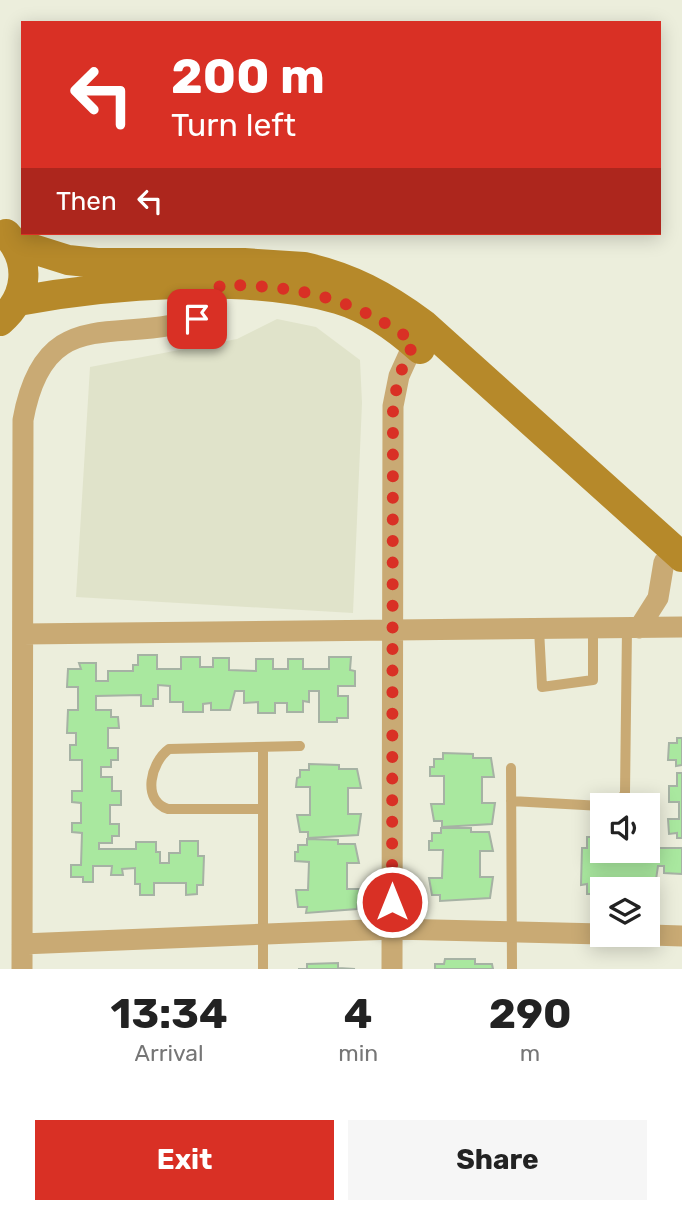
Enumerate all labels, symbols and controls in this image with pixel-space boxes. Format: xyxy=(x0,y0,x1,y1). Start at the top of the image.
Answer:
text: 200 m xyxy=(171,47,325,105)
icon: left xyxy=(56,49,147,140)
text: Turn left xyxy=(171,106,296,144)
icon: left xyxy=(131,182,169,220)
text: Then xyxy=(56,186,117,217)
pin xyxy=(167,289,227,349)
icon: arrive xyxy=(178,300,216,338)
map controls xyxy=(590,793,660,947)
button: sound xyxy=(590,793,660,863)
position arrow xyxy=(355,865,429,939)
button: layers xyxy=(590,877,660,947)
text: 13:34 xyxy=(111,989,228,1039)
text: 4 xyxy=(344,989,373,1039)
text: 290 xyxy=(489,989,571,1039)
text: Arrival xyxy=(135,1039,204,1067)
text: min xyxy=(338,1039,378,1067)
text: m xyxy=(520,1039,540,1067)
button: Exit xyxy=(35,1120,334,1200)
button: Share xyxy=(348,1120,647,1200)

